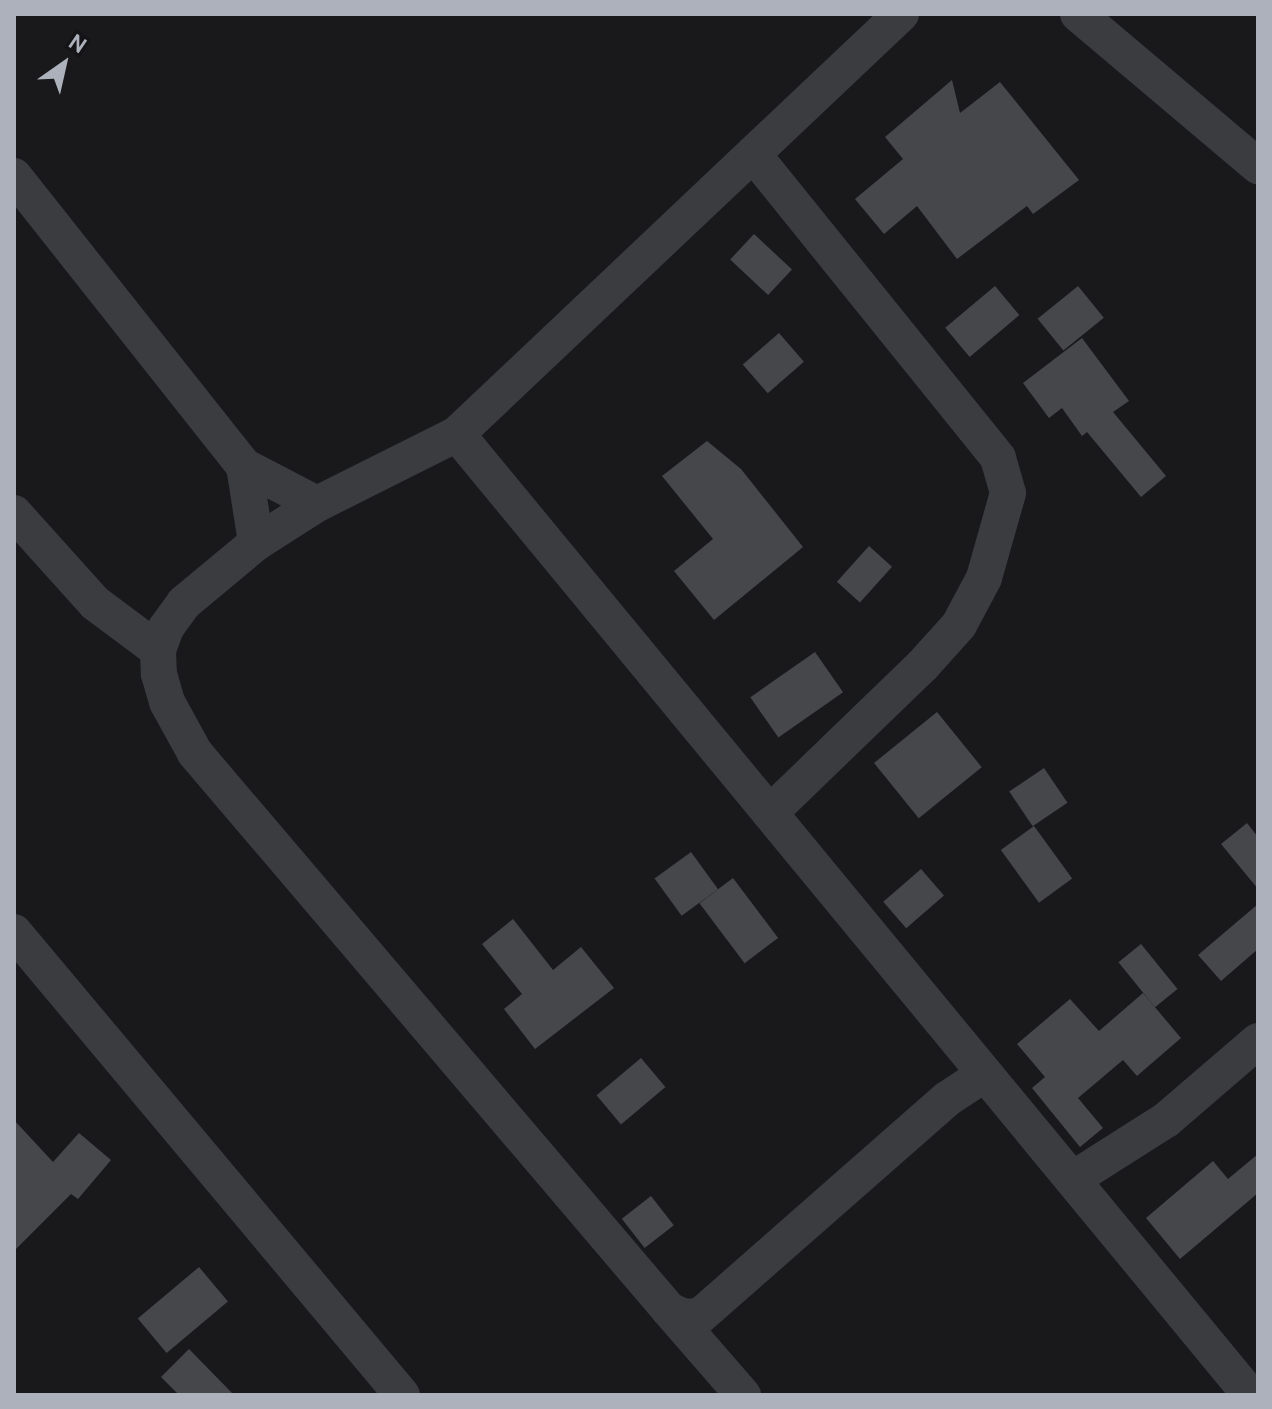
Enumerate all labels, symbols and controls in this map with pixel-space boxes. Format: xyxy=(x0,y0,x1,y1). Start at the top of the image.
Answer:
north arrow xyxy=(24,24,104,104)
text: N xyxy=(64,28,92,59)

